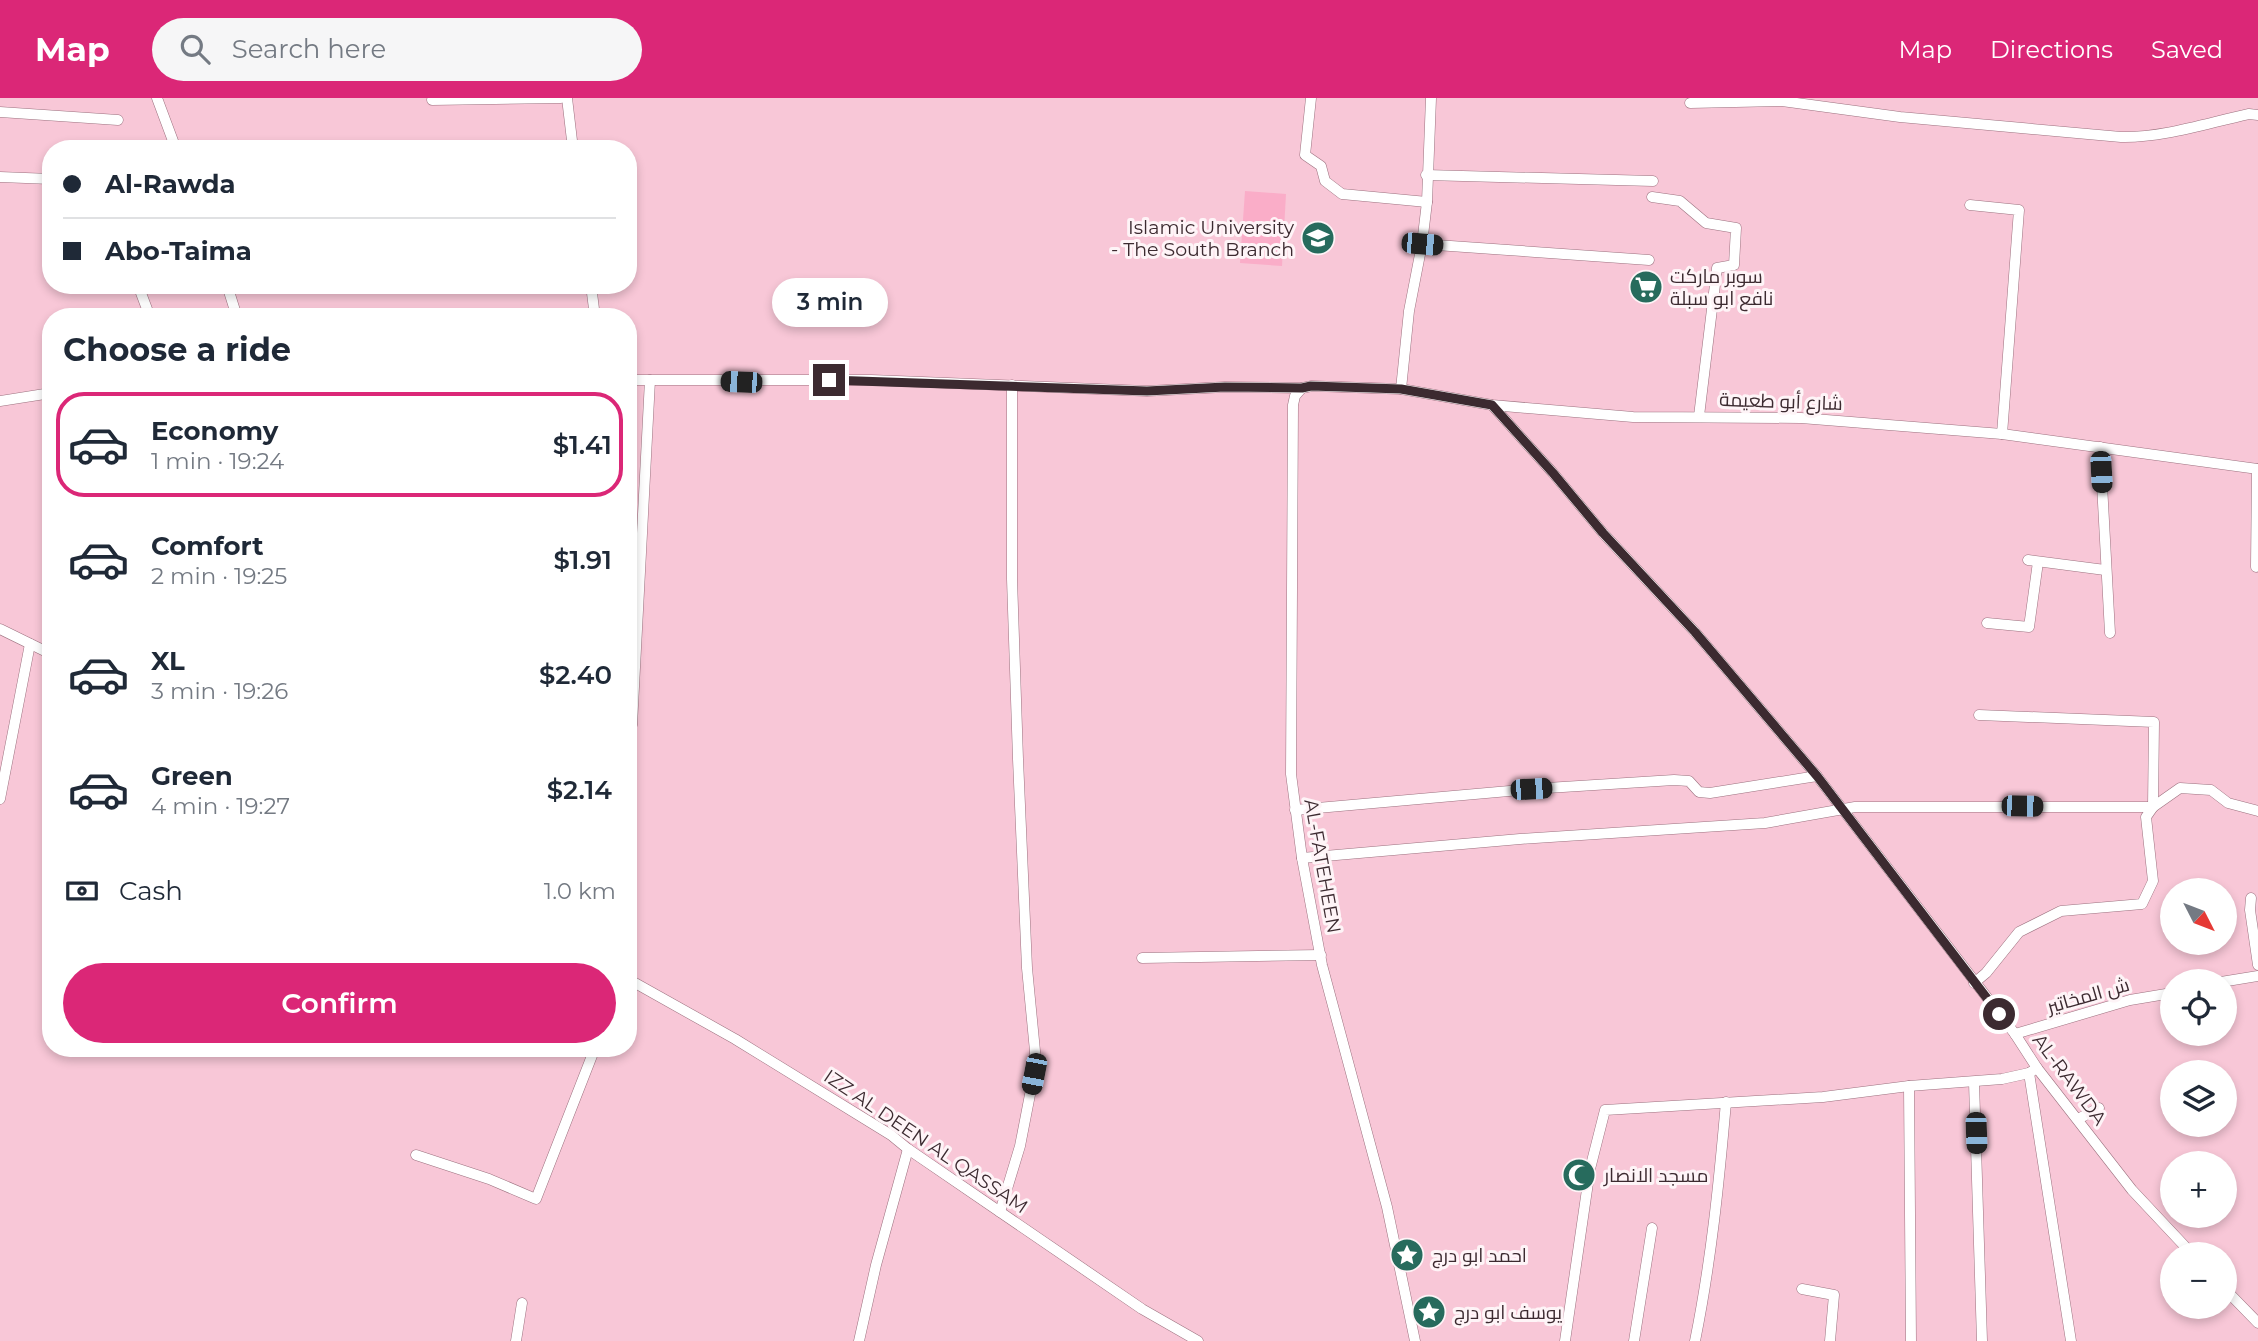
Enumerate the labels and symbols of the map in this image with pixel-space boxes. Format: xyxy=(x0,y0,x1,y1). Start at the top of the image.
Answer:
place label: Islamic University - The South Branch xyxy=(1111,216,1295,261)
school or university icon: Islamic University - The South Branch xyxy=(1299,219,1337,257)
car xyxy=(1401,232,1444,256)
place label: سوبر ماركت نافع ابو سبلة xyxy=(1670,265,1773,312)
supermarket icon: سوبر ماركت نافع ابو سبلة xyxy=(1627,268,1665,306)
callout: 3 min xyxy=(771,278,887,328)
route end xyxy=(813,364,845,396)
car xyxy=(720,371,763,393)
street label: شارع أبو طعيمة xyxy=(1719,388,1843,417)
car xyxy=(2090,450,2113,494)
car xyxy=(1510,777,1553,801)
car xyxy=(2001,795,2044,817)
street label: AL-FATEHEEN xyxy=(1299,797,1346,935)
north arrow xyxy=(2160,878,2236,956)
street label: ش المخاتير xyxy=(2043,973,2132,1018)
route start xyxy=(1983,998,2015,1030)
street label: AL-RAWDA xyxy=(2028,1029,2112,1130)
car xyxy=(1020,1051,1049,1097)
street label: IZZ AL DEEN AL QASSAM xyxy=(819,1064,1032,1218)
car xyxy=(1965,1112,1988,1154)
mosque icon: مسجد الانصار xyxy=(1560,1156,1598,1194)
place label: مسجد الانصار xyxy=(1603,1164,1708,1187)
place icon: احمد ابو درج xyxy=(1388,1236,1426,1274)
place label: احمد ابو درج xyxy=(1432,1244,1527,1269)
place icon: يوسف ابو درج xyxy=(1410,1293,1448,1331)
place label: يوسف ابو درج xyxy=(1454,1301,1562,1326)

